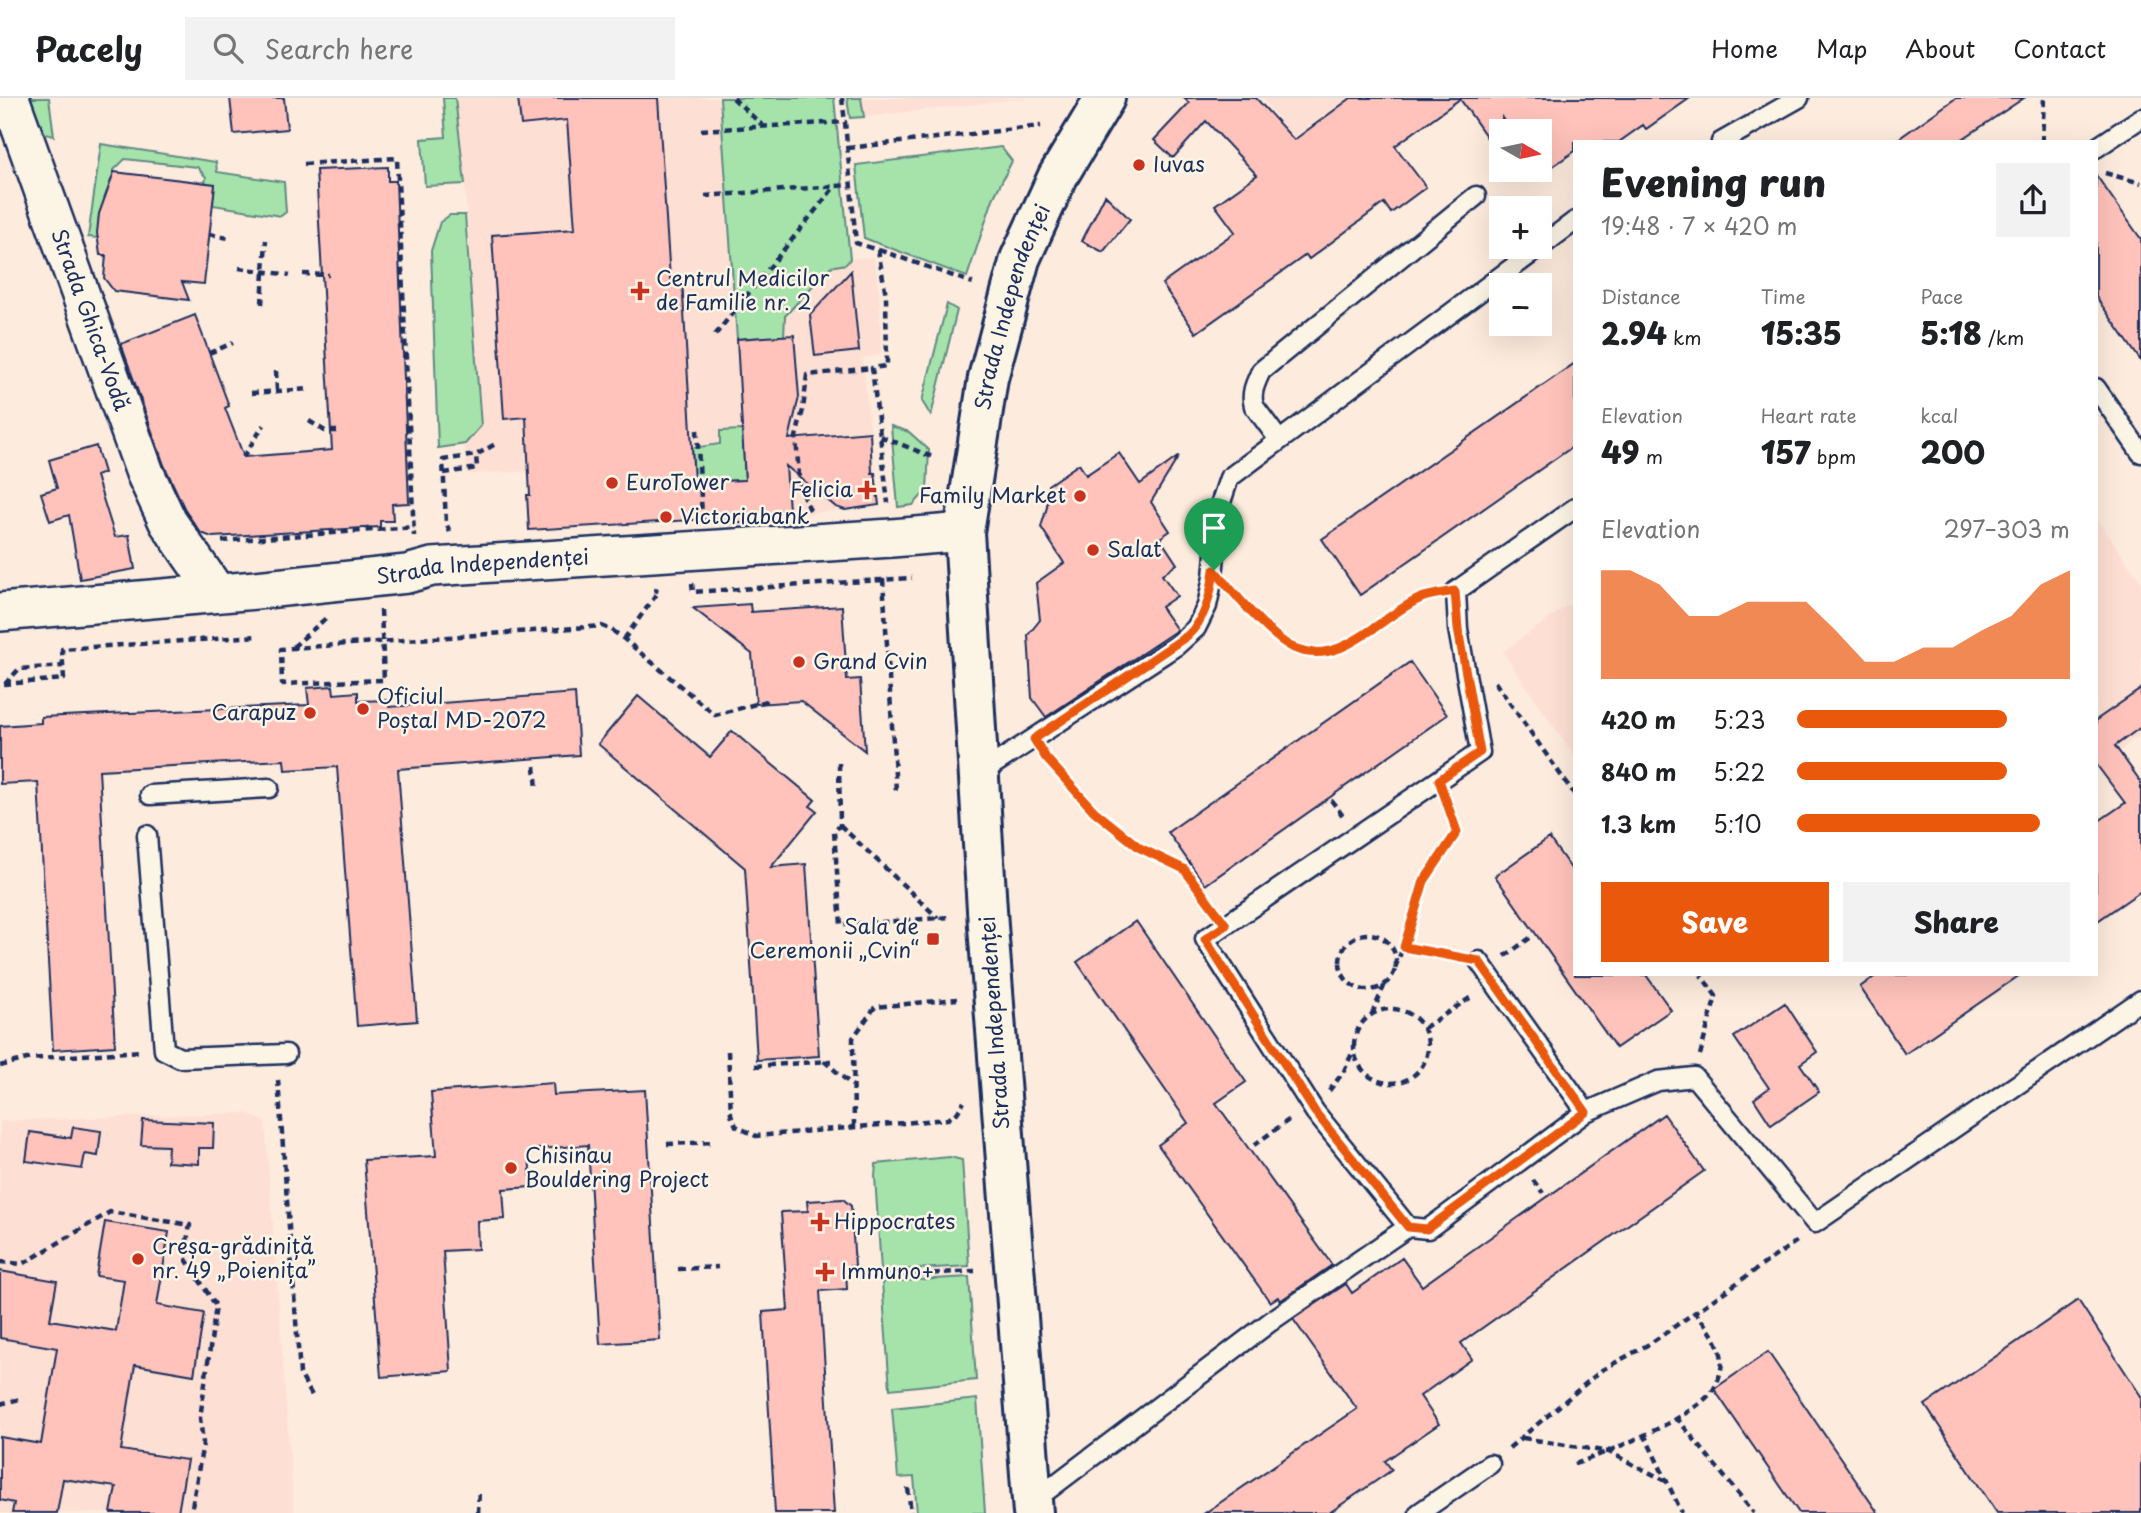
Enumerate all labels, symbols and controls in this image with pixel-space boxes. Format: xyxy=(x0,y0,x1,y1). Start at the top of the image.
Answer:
search box xyxy=(185,17,675,80)
text: Pacely xyxy=(35,23,143,73)
icon: search xyxy=(209,29,247,67)
text: Search here xyxy=(265,29,413,68)
text: Home xyxy=(1711,30,1778,66)
text: Map xyxy=(1816,30,1867,66)
text: About xyxy=(1905,30,1975,66)
text: Contact xyxy=(2013,30,2106,66)
north arrow xyxy=(1489,119,1552,182)
map controls xyxy=(1489,119,1552,336)
place label: Iuvas xyxy=(1153,147,1205,179)
text: Evening run xyxy=(1601,153,1826,210)
marker: Iuvas xyxy=(1131,157,1147,173)
button: share xyxy=(1996,163,2070,237)
button: + xyxy=(1489,196,1552,259)
street label: Strada Independenței xyxy=(965,198,1057,412)
text: 19:48 · 7 × 420 m xyxy=(1601,208,1798,243)
street label: Strada Ghica-Vodă xyxy=(44,224,139,415)
place label: Centrul Medicilor de Familie nr. 2 xyxy=(656,261,829,317)
button: − xyxy=(1489,273,1552,336)
marker: Centrul Medicilor de Familie nr. 2 xyxy=(630,281,650,301)
text: Distance xyxy=(1601,282,1681,310)
text: Time xyxy=(1761,282,1806,310)
text: Pace xyxy=(1920,282,1963,310)
text: 2.94 xyxy=(1601,310,1667,355)
text: 15:35 xyxy=(1761,310,1842,355)
text: 5:18 xyxy=(1920,310,1982,355)
text: km xyxy=(1667,323,1702,351)
text: /km xyxy=(1982,323,2024,351)
text: Elevation xyxy=(1601,401,1683,429)
text: Heart rate xyxy=(1761,401,1857,429)
text: kcal xyxy=(1920,401,1958,429)
text: 49 xyxy=(1601,429,1640,474)
text: 157 xyxy=(1761,429,1811,474)
text: 200 xyxy=(1920,429,1985,474)
text: m xyxy=(1640,442,1663,470)
text: bpm xyxy=(1811,442,1856,470)
place label: EuroTower xyxy=(626,465,729,497)
place label: Felicia xyxy=(790,472,853,504)
marker: EuroTower xyxy=(604,475,620,491)
place label: Family Market xyxy=(919,478,1066,510)
marker: Felicia xyxy=(859,482,875,498)
marker: Family Market xyxy=(1072,488,1088,504)
pin xyxy=(1184,498,1244,570)
place label: Victoriabank xyxy=(680,499,810,531)
marker: Victoriabank xyxy=(658,509,674,525)
icon: arrive xyxy=(1195,509,1233,547)
text: Elevation xyxy=(1601,511,1700,546)
text: 297–303 m xyxy=(1943,511,2070,546)
place label: Salat xyxy=(1107,532,1162,564)
street label: Strada Independenței xyxy=(374,539,590,591)
marker: Salat xyxy=(1085,542,1101,558)
place label: Grand Cvin xyxy=(813,644,928,676)
marker: Grand Cvin xyxy=(791,654,807,670)
place label: Oficiul Poștal MD-2072 xyxy=(377,679,547,735)
place label: Carapuz xyxy=(211,695,296,727)
marker: Oficiul Poștal MD-2072 xyxy=(355,701,371,717)
text: 420 m xyxy=(1601,702,1676,737)
text: 5:23 xyxy=(1713,702,1766,737)
marker: Carapuz xyxy=(302,705,318,721)
text: 840 m xyxy=(1601,754,1677,789)
text: 5:22 xyxy=(1713,754,1765,789)
text: 1.3 km xyxy=(1601,806,1676,841)
text: 5:10 xyxy=(1713,806,1761,841)
button: Save xyxy=(1601,882,1829,962)
button: Share xyxy=(1843,882,2070,962)
place label: Sala de Ceremonii „Cvin“ xyxy=(749,909,919,965)
street label: Strada Independenței xyxy=(970,915,1016,1131)
marker: Sala de Ceremonii „Cvin“ xyxy=(925,931,941,947)
place label: Chisinau Bouldering Project xyxy=(525,1138,709,1194)
marker: Chisinau Bouldering Project xyxy=(503,1160,519,1176)
place label: Hippocrates xyxy=(834,1204,955,1236)
marker: Hippocrates xyxy=(812,1214,828,1230)
place label: Creșa-grădiniță nr. 49 „Poienița” xyxy=(152,1229,316,1285)
marker: Creșa-grădiniță nr. 49 „Poienița” xyxy=(130,1251,146,1267)
place label: Immuno+ xyxy=(841,1254,935,1286)
marker: Immuno+ xyxy=(815,1262,835,1282)

